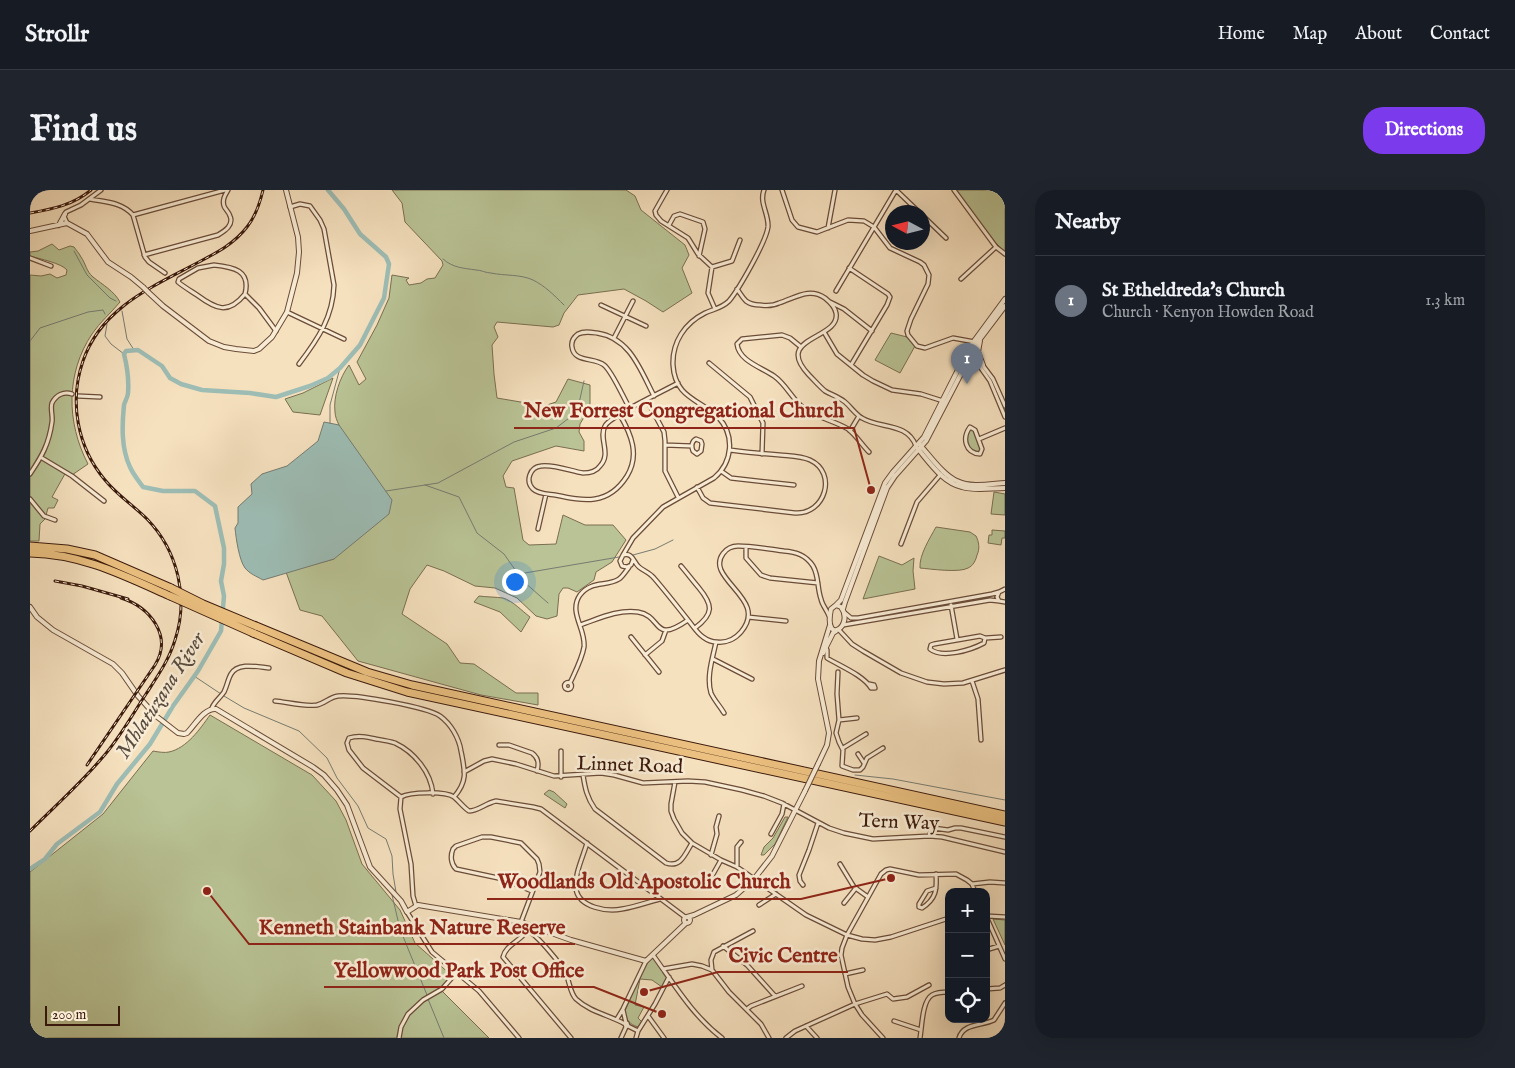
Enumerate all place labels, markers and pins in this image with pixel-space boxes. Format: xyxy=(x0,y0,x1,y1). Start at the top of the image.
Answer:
pin: 1 xyxy=(951,343,983,384)
callout: New Forrest Congregational Church xyxy=(514,392,854,428)
callout: Woodlands Old Apostolic Church xyxy=(487,863,801,899)
callout: Kenneth Stainbank Nature Reserve xyxy=(249,908,575,944)
callout: Civic Centre xyxy=(718,936,848,972)
callout: Yellowwood Park Post Office xyxy=(324,951,594,987)

